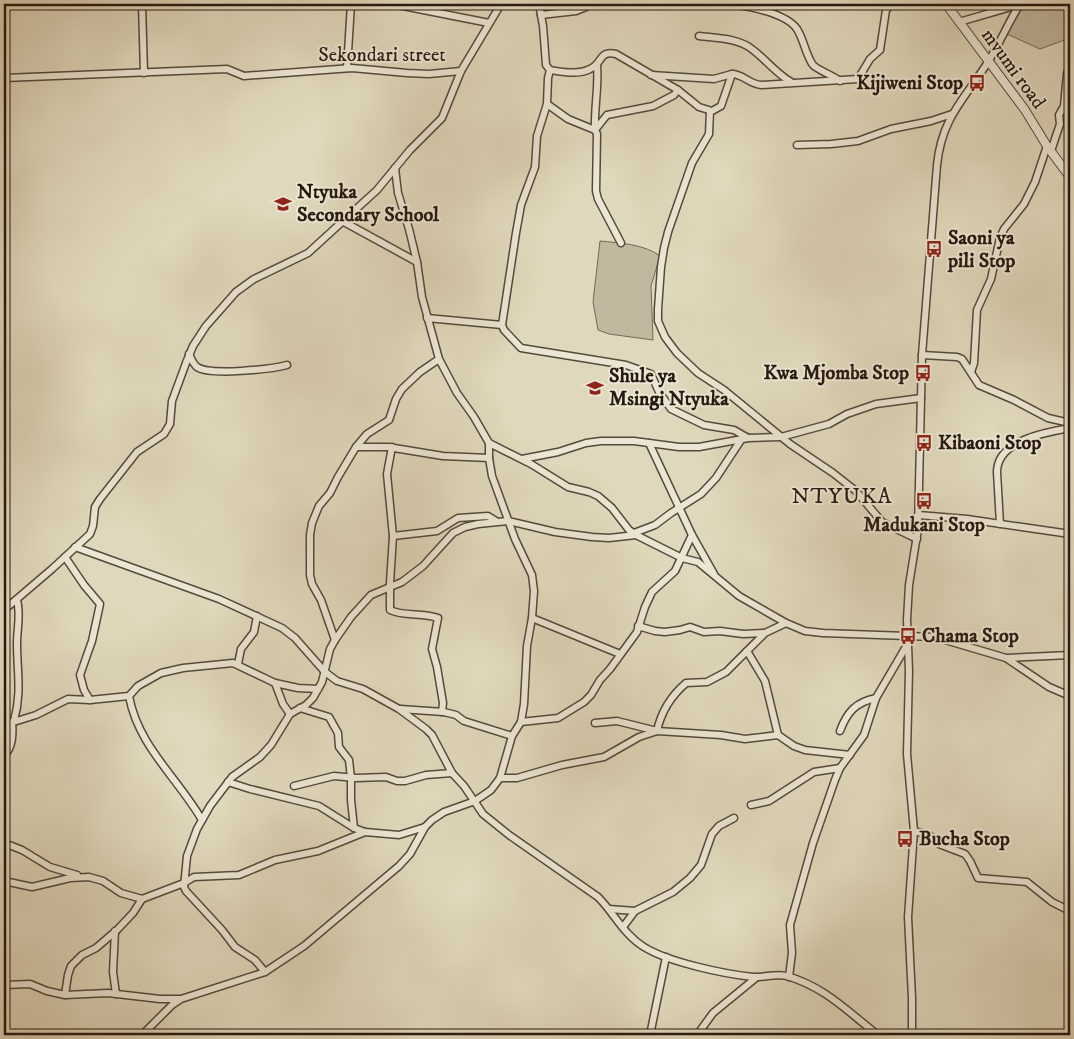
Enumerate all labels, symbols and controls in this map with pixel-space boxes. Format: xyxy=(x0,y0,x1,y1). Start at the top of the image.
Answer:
street label: mvumi road xyxy=(975,24,1051,114)
street label: Sekondari street xyxy=(318,43,446,68)
place label: Kijiweni Stop xyxy=(856,71,963,96)
bus stop icon: Kijiweni Stop xyxy=(967,73,987,93)
place label: Ntyuka Secondary School xyxy=(297,180,440,228)
school or university icon: Ntyuka Secondary School xyxy=(273,194,293,214)
place label: Saoni ya pili Stop xyxy=(947,226,1015,274)
bus stop icon: Saoni ya pili Stop xyxy=(924,239,944,259)
place label: Kwa Mjomba Stop xyxy=(763,361,909,386)
bus stop icon: Kwa Mjomba Stop xyxy=(913,363,933,383)
place label: Shule ya Msingi Ntyuka xyxy=(609,364,729,412)
school or university icon: Shule ya Msingi Ntyuka xyxy=(585,378,605,398)
place label: Kibaoni Stop xyxy=(938,431,1041,456)
bus stop icon: Kibaoni Stop xyxy=(914,433,934,453)
district label: NTYUKA xyxy=(791,483,893,510)
bus stop icon: Madukani Stop xyxy=(914,491,934,511)
place label: Madukani Stop xyxy=(863,513,985,538)
place label: Chama Stop xyxy=(922,624,1019,649)
bus stop icon: Chama Stop xyxy=(898,626,918,646)
place label: Bucha Stop xyxy=(919,827,1010,852)
bus stop icon: Bucha Stop xyxy=(895,829,915,849)

